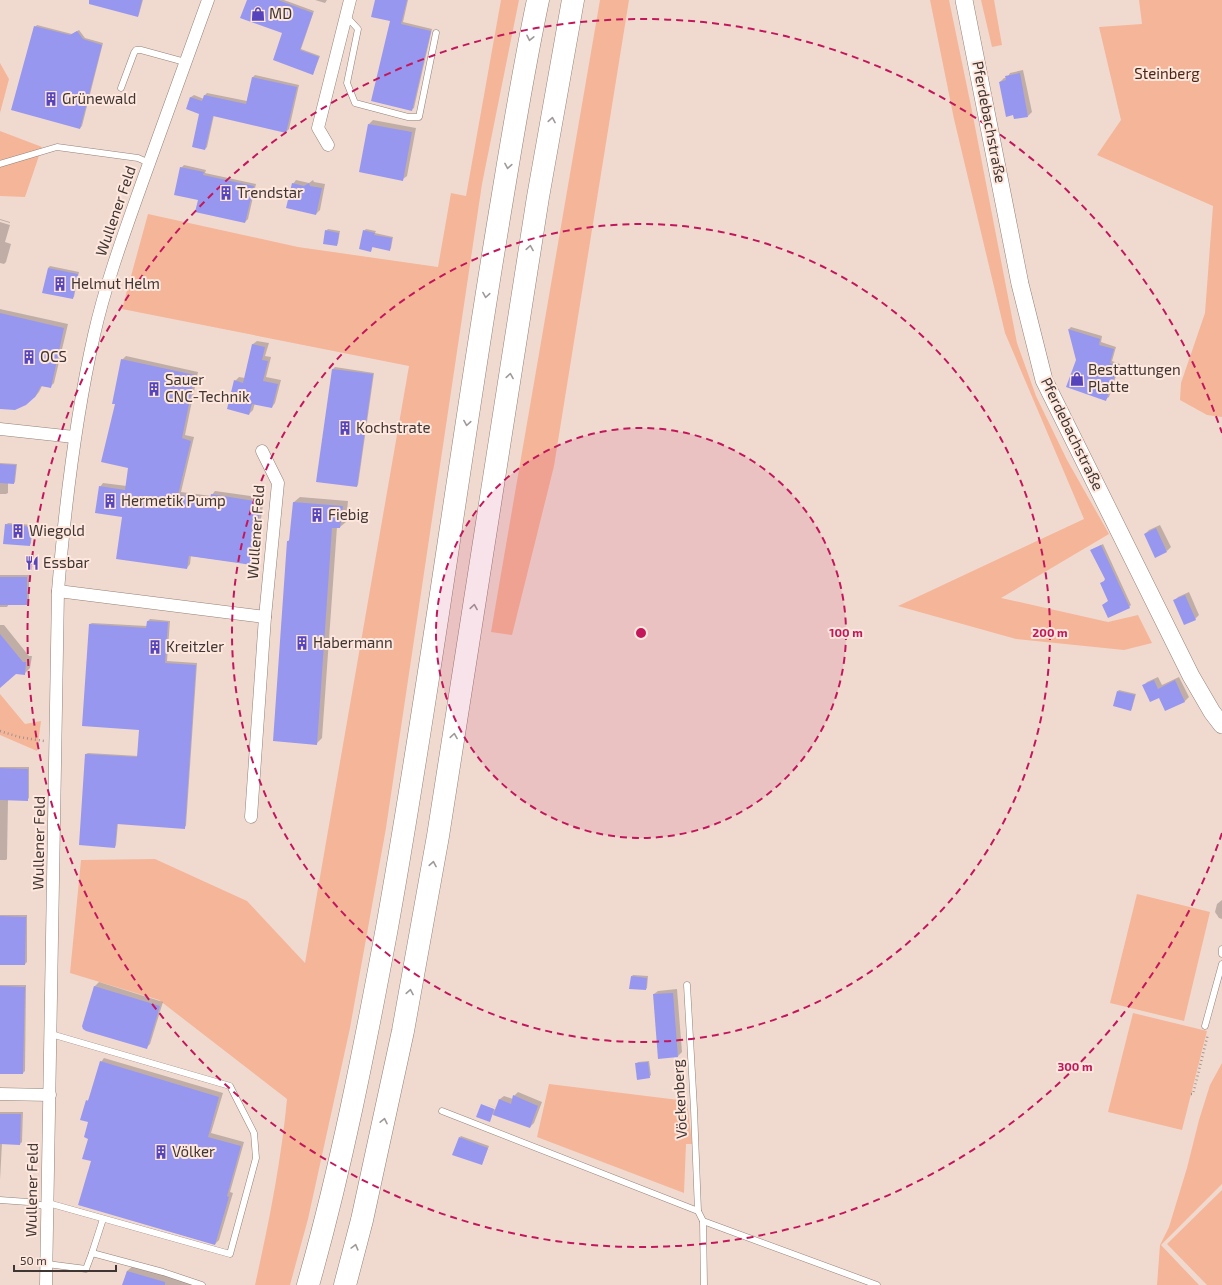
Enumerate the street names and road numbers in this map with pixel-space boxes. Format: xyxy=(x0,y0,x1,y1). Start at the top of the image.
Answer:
street label: Pferdebachstraße xyxy=(969,59,1011,184)
street label: Wullener Feld xyxy=(91,163,139,258)
street label: Pferdebachstraße xyxy=(1038,374,1108,493)
street label: Wullener Feld xyxy=(243,484,267,580)
street label: Wullener Feld xyxy=(28,796,48,890)
street label: Vöckenberg xyxy=(668,1058,690,1139)
street label: Wullener Feld xyxy=(21,1143,41,1237)

